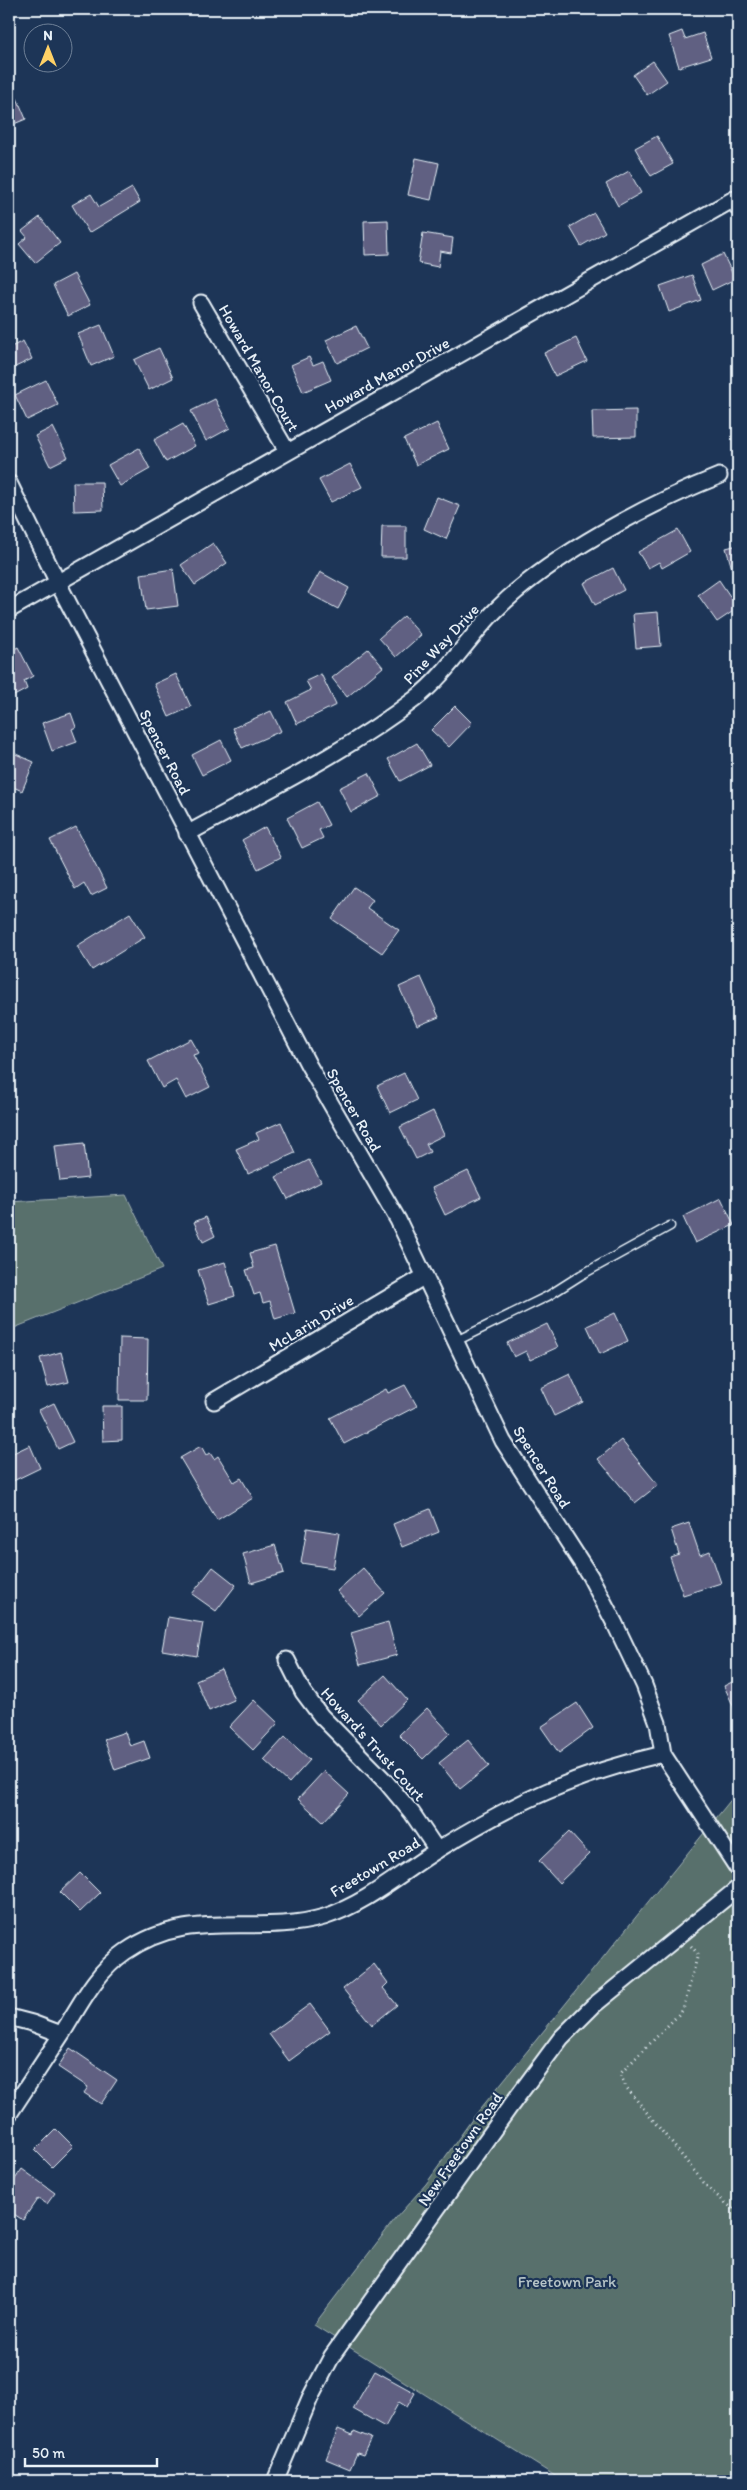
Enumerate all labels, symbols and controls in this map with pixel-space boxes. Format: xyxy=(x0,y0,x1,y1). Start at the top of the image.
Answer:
north arrow xyxy=(22,22,72,72)
text: N xyxy=(43,27,53,44)
street label: Howard Manor Court xyxy=(215,301,303,435)
street label: Howard Manor Drive xyxy=(321,333,453,417)
street label: Pine Way Drive xyxy=(399,600,483,688)
street label: Spencer Road xyxy=(135,706,195,798)
street label: Spencer Road xyxy=(322,1065,386,1156)
street label: McLarin Drive xyxy=(265,1290,357,1356)
street label: Spencer Road xyxy=(509,1422,575,1512)
street label: Howard's Trust Court xyxy=(317,1683,429,1805)
street label: Freetown Road xyxy=(327,1832,424,1901)
street label: New Freetown Road xyxy=(414,2088,507,2210)
park label: Freetown Park xyxy=(518,2272,617,2291)
scale bar xyxy=(25,2435,158,2467)
text: 50 m xyxy=(32,2444,65,2462)

